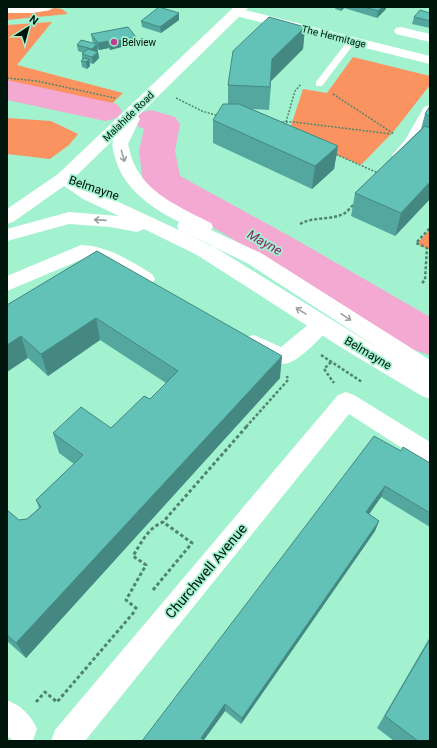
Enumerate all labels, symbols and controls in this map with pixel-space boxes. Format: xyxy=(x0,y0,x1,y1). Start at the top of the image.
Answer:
north arrow xyxy=(8,8,48,48)
text: N xyxy=(27,13,41,28)
street label: The Hermitage xyxy=(301,23,367,50)
marker: Belview xyxy=(109,37,119,47)
place label: Belview xyxy=(122,37,157,48)
street label: Malahide Road xyxy=(101,89,156,143)
one-way arrow xyxy=(120,149,127,162)
street label: Belmayne xyxy=(67,173,121,203)
one-way arrow xyxy=(94,217,107,224)
water label: Mayne xyxy=(245,227,285,258)
one-way arrow xyxy=(296,307,307,315)
one-way arrow xyxy=(340,313,351,321)
street label: Belmayne xyxy=(342,334,394,372)
street label: Churchwell Avenue xyxy=(162,521,250,621)

